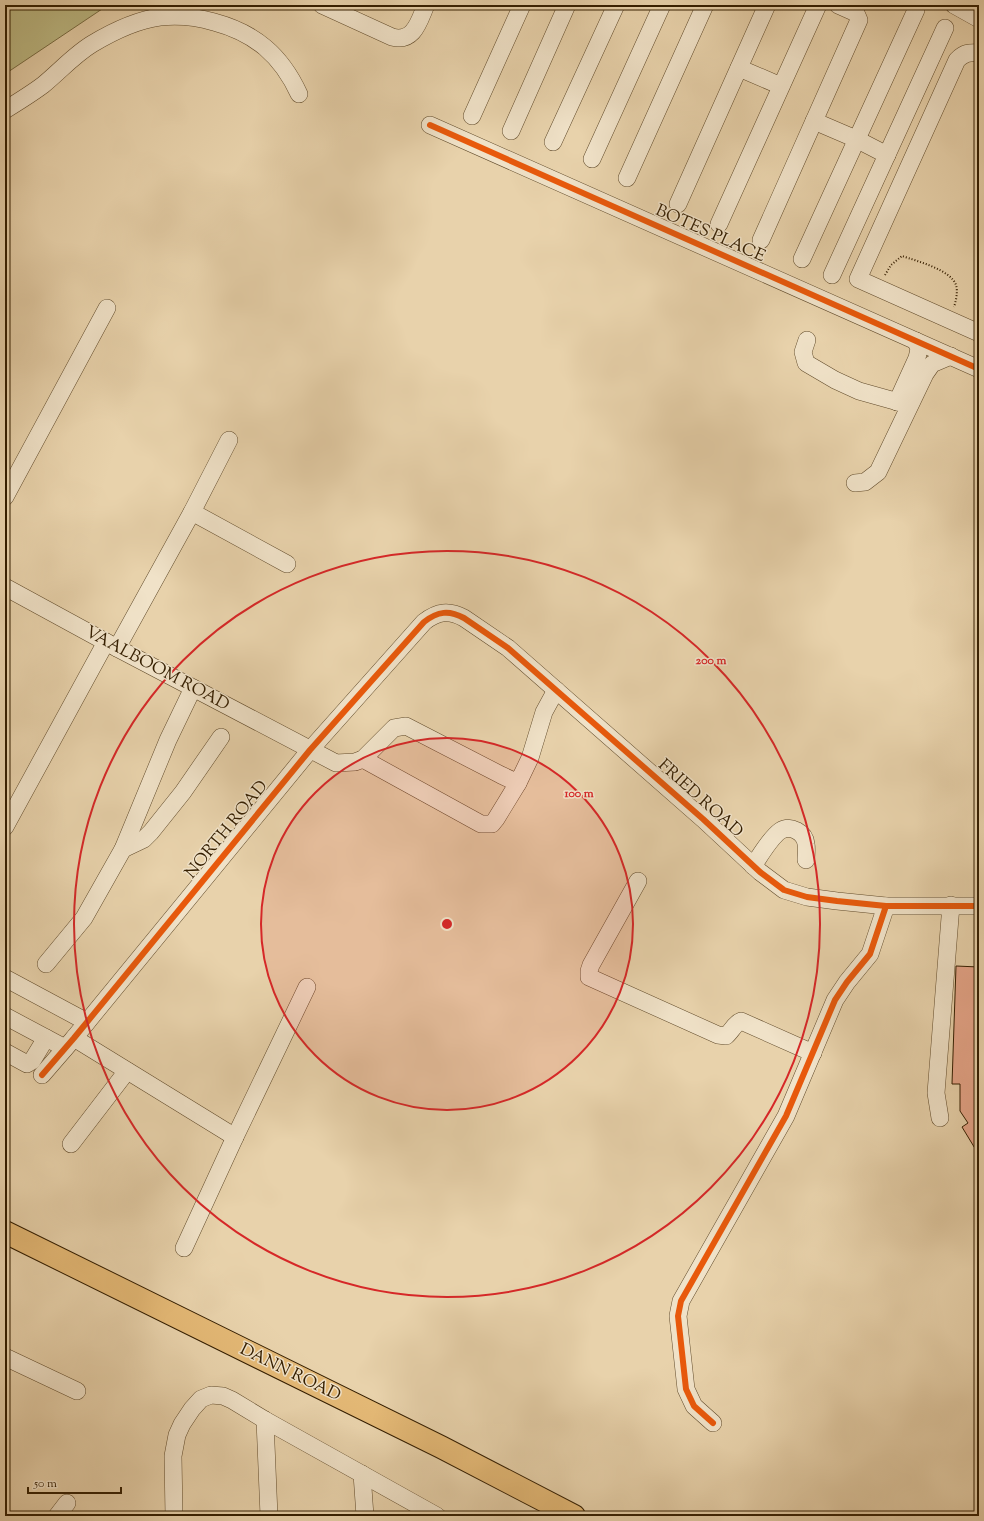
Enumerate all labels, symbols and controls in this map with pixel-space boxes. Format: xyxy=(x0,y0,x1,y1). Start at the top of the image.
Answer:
street label: BOTES PLACE xyxy=(651,199,769,269)
street label: VAALBOOM ROAD xyxy=(81,621,233,717)
text: 200 m xyxy=(696,652,726,670)
street label: FRIED ROAD xyxy=(652,754,748,844)
street label: NORTH ROAD xyxy=(180,776,274,884)
text: 100 m xyxy=(563,785,594,803)
centre of rings xyxy=(440,917,454,931)
street label: DANN ROAD xyxy=(235,1338,345,1408)
scale bar xyxy=(28,1469,121,1495)
text: 50 m xyxy=(33,1475,57,1493)

